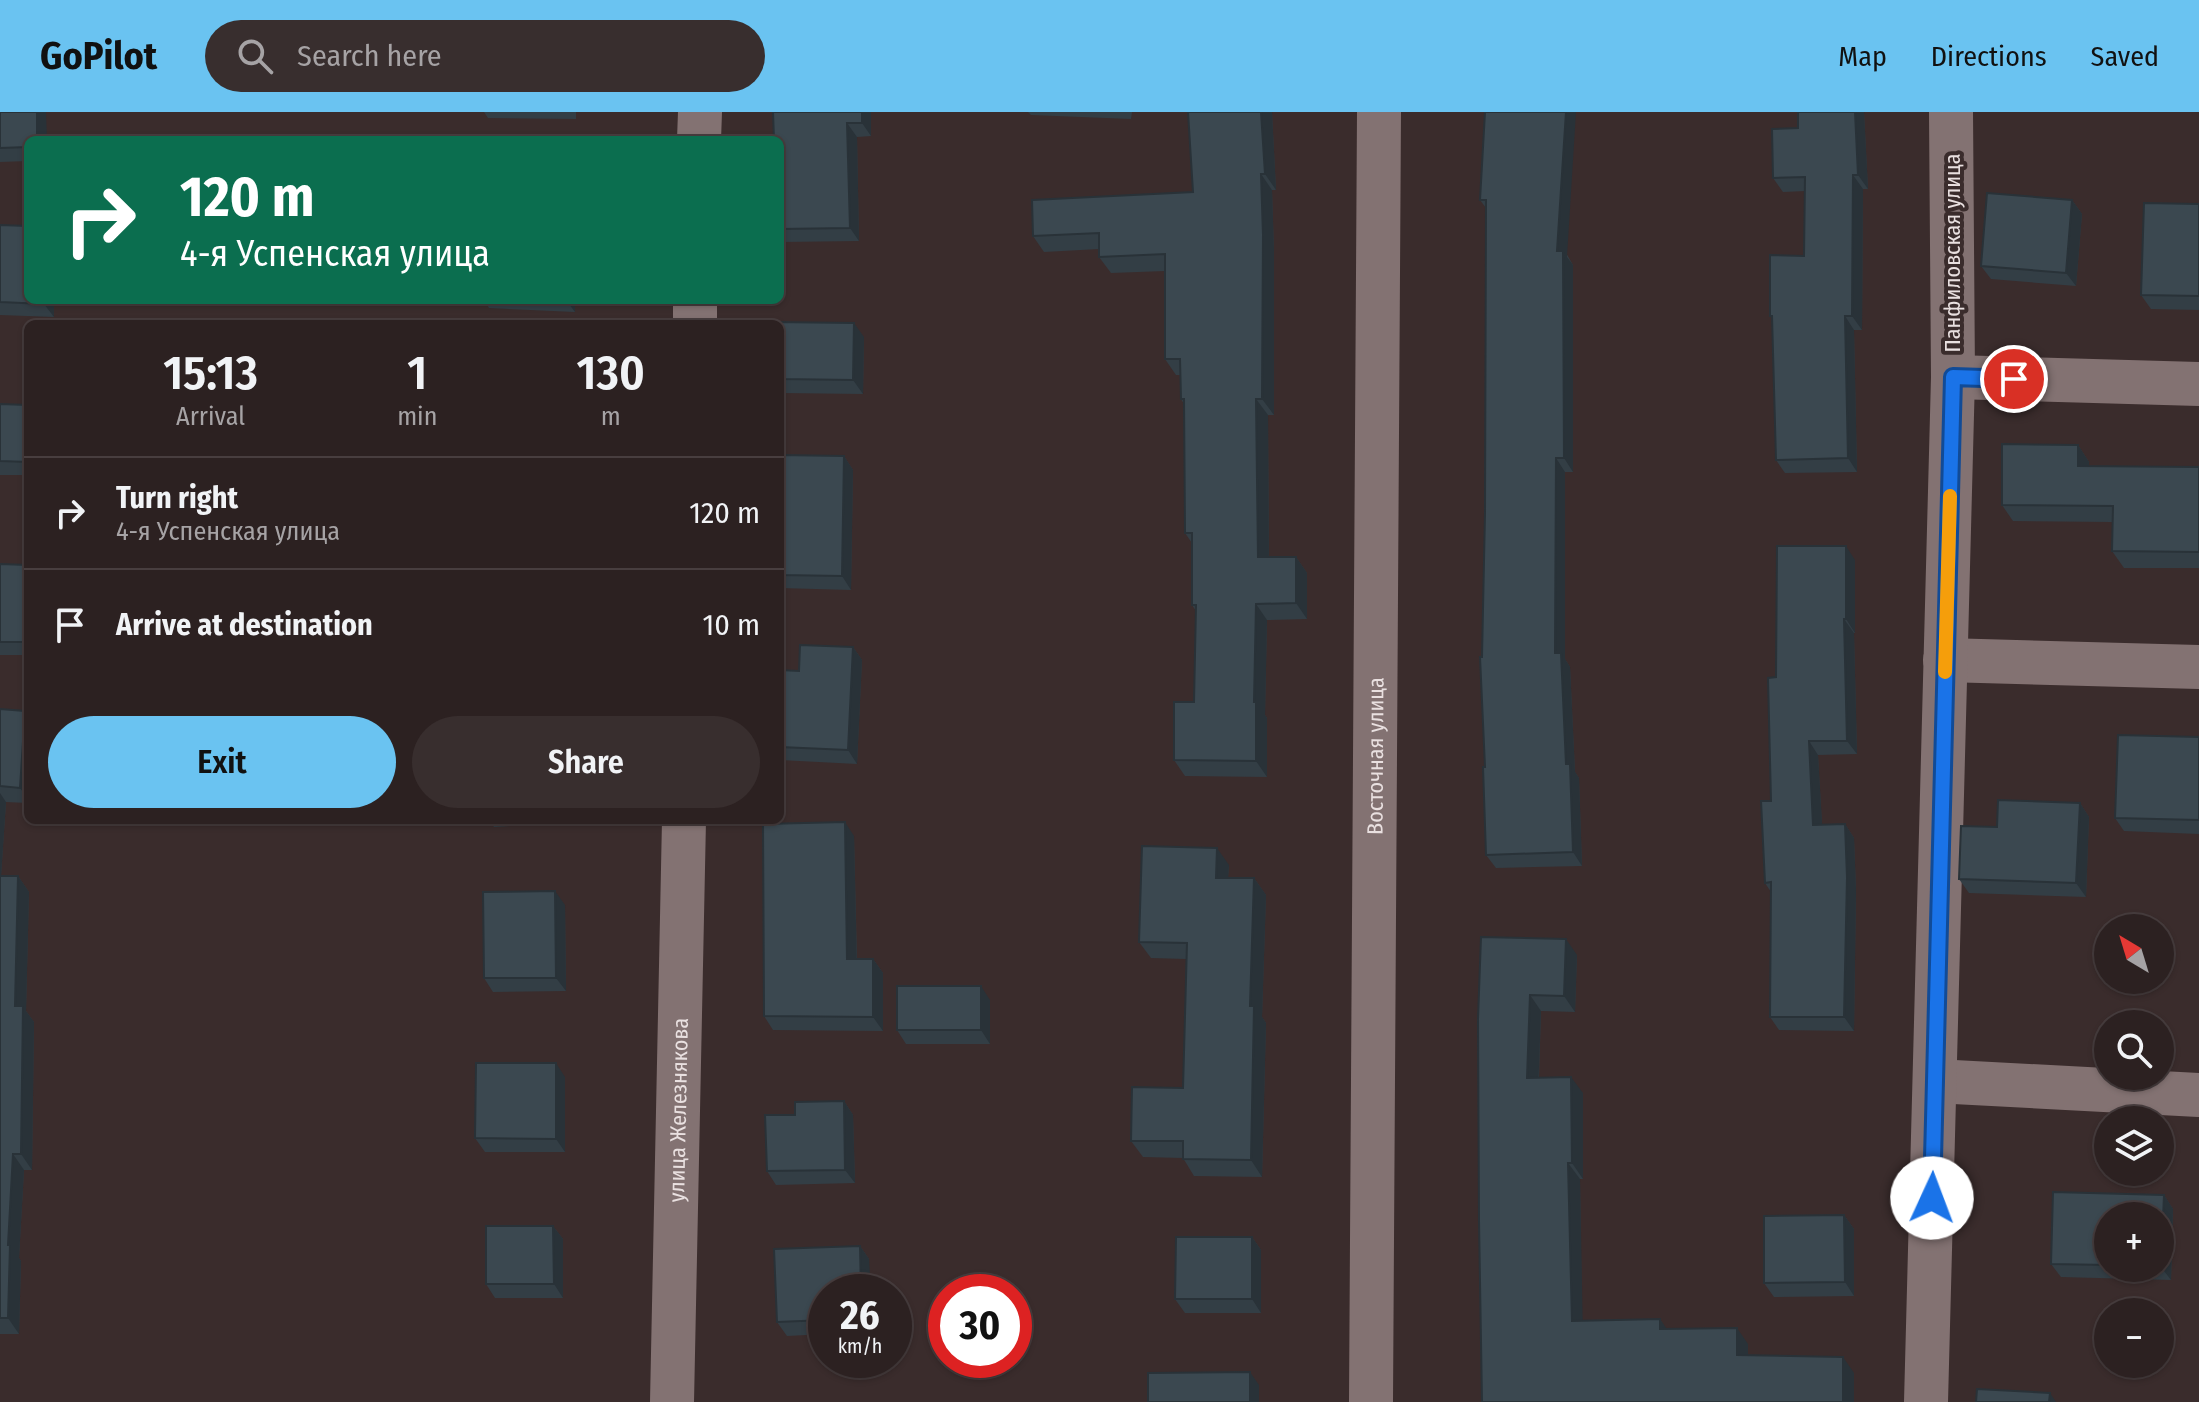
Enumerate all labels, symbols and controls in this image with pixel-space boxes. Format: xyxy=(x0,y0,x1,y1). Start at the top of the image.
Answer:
search box xyxy=(205,20,765,92)
text: GoPilot xyxy=(40,33,157,79)
icon: search xyxy=(233,34,277,78)
text: Search here xyxy=(297,38,442,74)
text: Map xyxy=(1838,40,1887,73)
text: Directions xyxy=(1931,40,2047,73)
text: Saved xyxy=(2091,40,2159,73)
street label: Панфиловская улица xyxy=(1939,154,1966,353)
text: 120 m xyxy=(180,164,315,231)
icon: right xyxy=(48,168,152,272)
text: 4-я Успенская улица xyxy=(180,232,490,276)
text: 15:13 xyxy=(163,344,258,402)
text: 1 xyxy=(407,344,427,402)
text: 130 xyxy=(577,344,645,402)
pin xyxy=(1980,345,2048,413)
icon: arrive xyxy=(1992,357,2036,401)
text: Arrival xyxy=(176,401,245,432)
text: min xyxy=(397,401,437,432)
text: m xyxy=(601,401,621,432)
text: Turn right xyxy=(116,480,238,516)
icon: right xyxy=(48,491,92,535)
text: 120 m xyxy=(689,495,760,531)
text: 4-я Успенская улица xyxy=(116,516,340,547)
icon: arrive xyxy=(48,603,92,647)
text: Arrive at destination xyxy=(116,607,373,643)
text: 10 m xyxy=(703,607,760,643)
street label: Восточная улица xyxy=(1362,677,1389,835)
button: Exit xyxy=(48,716,396,808)
button: Share xyxy=(412,716,760,808)
north arrow xyxy=(2094,914,2174,994)
map controls xyxy=(2094,914,2174,1378)
button: search xyxy=(2094,1010,2174,1090)
street label: улица Железнякова xyxy=(663,1018,694,1203)
button: layers xyxy=(2094,1106,2174,1186)
position arrow xyxy=(1890,1156,1974,1240)
button: + xyxy=(2094,1202,2174,1282)
speed limit sign: 30 xyxy=(928,1274,1032,1378)
text: 26 xyxy=(840,1292,880,1340)
button: − xyxy=(2094,1298,2174,1378)
text: km/h xyxy=(838,1334,882,1358)

